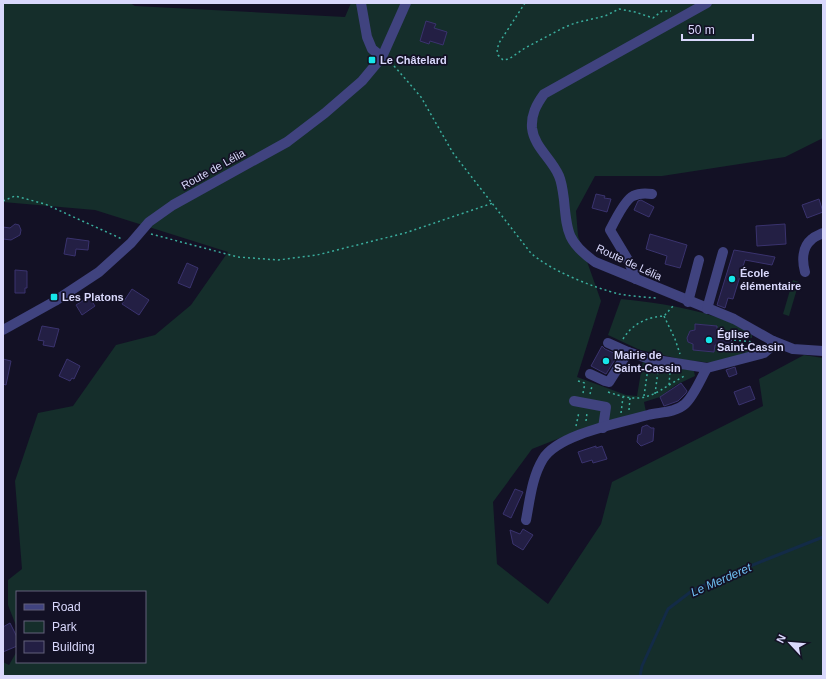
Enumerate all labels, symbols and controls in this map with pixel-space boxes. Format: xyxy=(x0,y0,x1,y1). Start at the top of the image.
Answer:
scale bar xyxy=(682,16,753,42)
text: 50 m xyxy=(688,23,715,37)
place label: Le Châtelard xyxy=(380,54,447,66)
marker: Le Châtelard xyxy=(367,55,377,65)
street label: Route de Lélia xyxy=(179,146,248,191)
street label: Route de Lélia xyxy=(594,242,664,283)
place label: École élémentaire xyxy=(740,267,801,292)
marker: École élémentaire xyxy=(727,274,737,284)
place label: Les Platons xyxy=(62,291,124,303)
marker: Les Platons xyxy=(49,292,59,302)
place label: Église Saint-Cassin xyxy=(717,328,784,353)
marker: Église Saint-Cassin xyxy=(704,335,714,345)
place label: Mairie de Saint-Cassin xyxy=(614,349,681,374)
marker: Mairie de Saint-Cassin xyxy=(601,356,611,366)
water label: Le Merderet xyxy=(689,560,754,600)
legend xyxy=(16,591,146,663)
text: Road xyxy=(52,600,81,614)
text: Park xyxy=(52,620,78,634)
north arrow xyxy=(770,623,810,663)
text: N xyxy=(774,632,788,645)
text: Building xyxy=(52,640,95,654)

